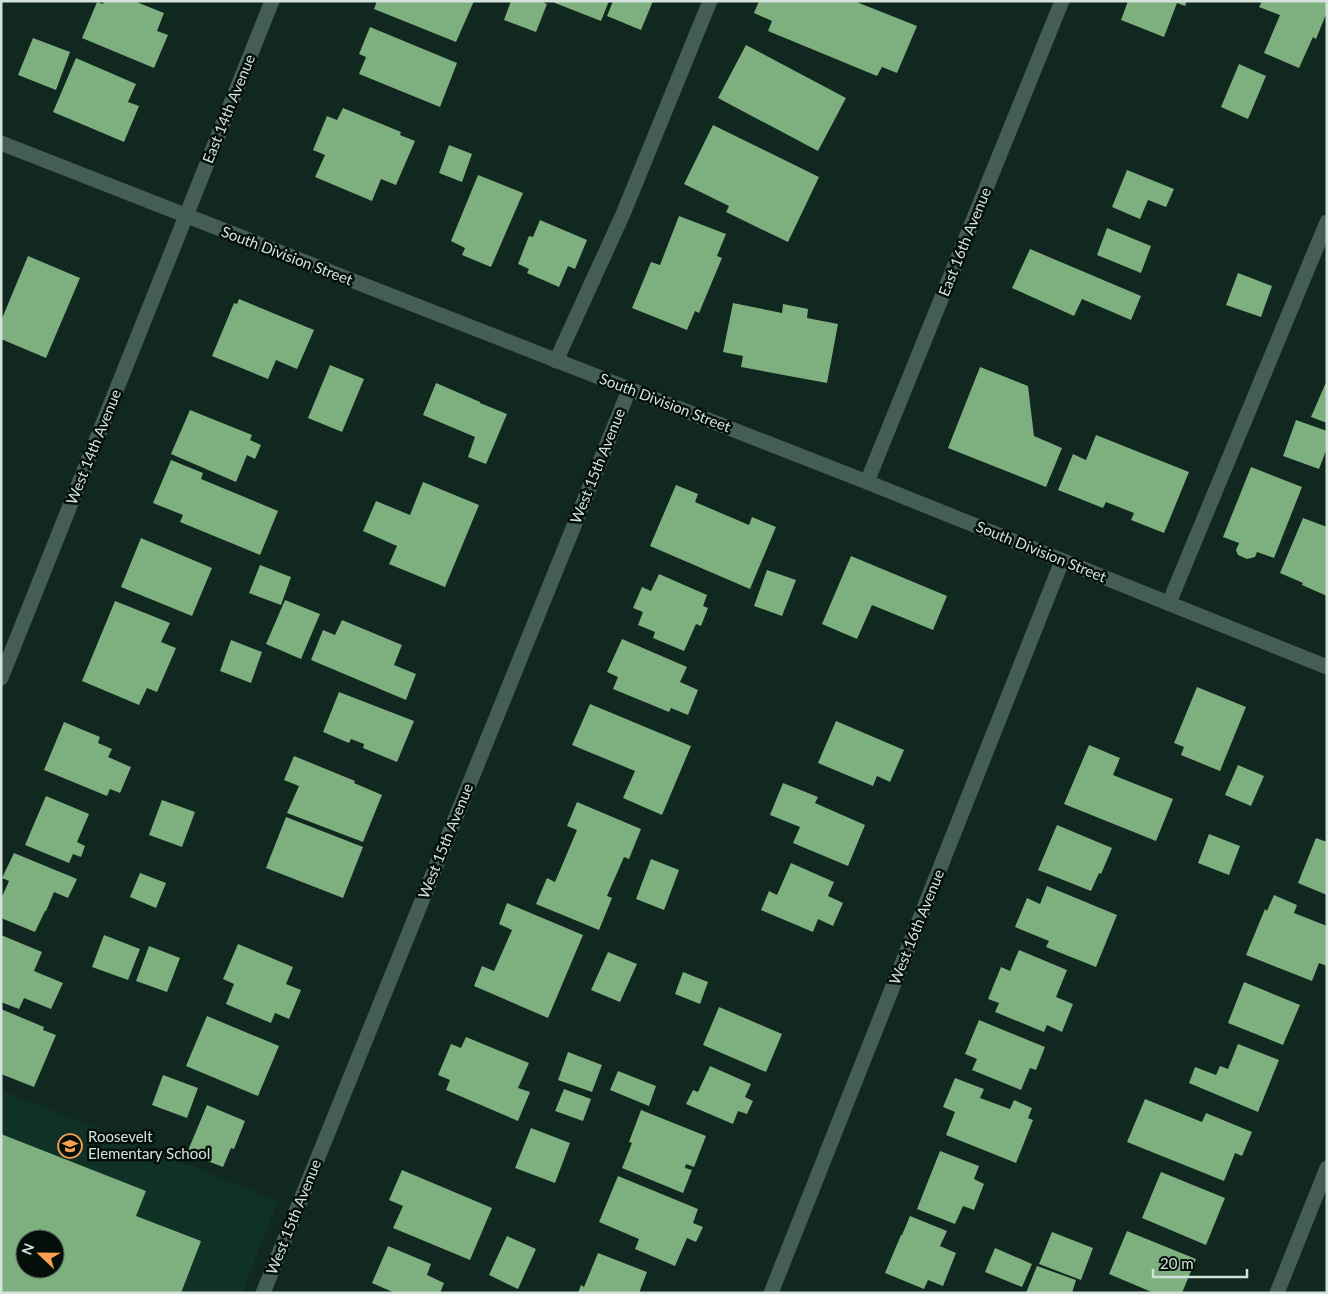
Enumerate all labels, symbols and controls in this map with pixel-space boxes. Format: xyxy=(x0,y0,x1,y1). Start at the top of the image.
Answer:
street label: East 14th Avenue xyxy=(198,51,258,166)
street label: East 16th Avenue xyxy=(934,184,994,299)
street label: South Division Street xyxy=(219,222,356,289)
street label: South Division Street xyxy=(597,369,734,436)
street label: West 14th Avenue xyxy=(62,386,124,507)
street label: West 15th Avenue xyxy=(566,405,628,526)
street label: South Division Street xyxy=(974,517,1110,586)
street label: West 15th Avenue xyxy=(414,780,476,901)
street label: West 16th Avenue xyxy=(885,866,947,987)
place label: Roosevelt Elementary School xyxy=(88,1127,210,1162)
school or university icon: Roosevelt Elementary School xyxy=(57,1133,83,1159)
street label: West 15th Avenue xyxy=(262,1156,324,1277)
north arrow xyxy=(15,1229,65,1279)
text: N xyxy=(18,1241,37,1257)
scale bar xyxy=(1153,1246,1247,1278)
text: 20 m xyxy=(1160,1254,1194,1272)

